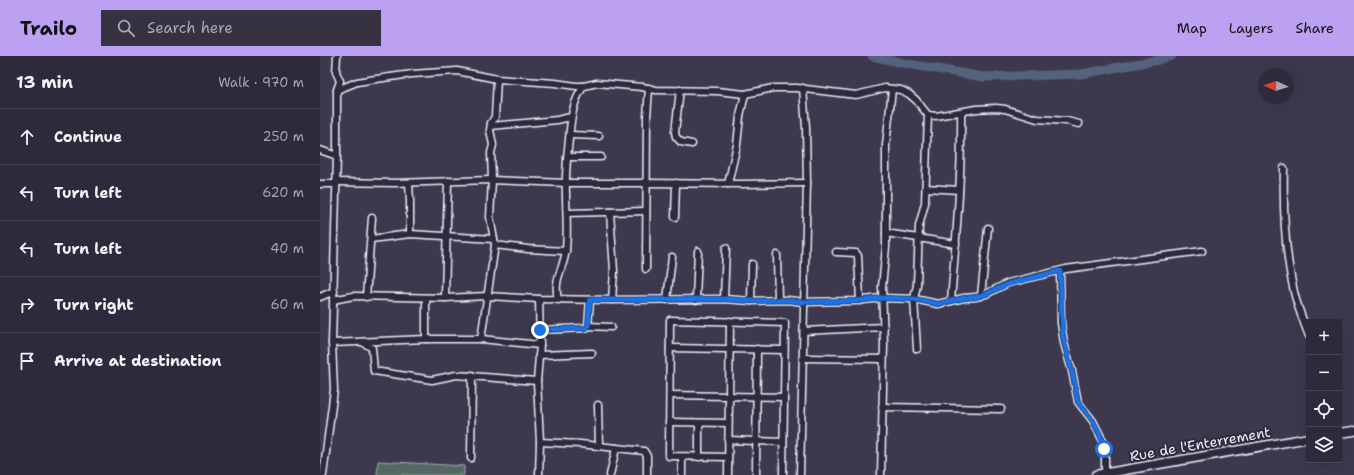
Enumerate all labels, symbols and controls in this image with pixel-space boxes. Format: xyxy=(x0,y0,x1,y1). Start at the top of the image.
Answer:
search box xyxy=(101,10,381,46)
text: Trailo xyxy=(20,16,77,41)
icon: search xyxy=(115,17,137,39)
text: Search here xyxy=(147,18,233,38)
text: Map xyxy=(1177,19,1207,37)
text: Layers xyxy=(1229,19,1273,37)
text: Share xyxy=(1295,19,1334,37)
north arrow xyxy=(1258,68,1294,104)
text: 13 min xyxy=(16,71,73,93)
text: Walk · 970 m xyxy=(218,74,304,91)
icon: ahead xyxy=(16,126,38,148)
text: Continue xyxy=(54,127,122,147)
text: 250 m xyxy=(263,128,304,145)
icon: left xyxy=(16,182,38,204)
text: Turn left xyxy=(54,183,122,203)
text: 620 m xyxy=(262,184,304,201)
icon: left xyxy=(16,238,38,260)
text: Turn left xyxy=(54,239,122,259)
text: 40 m xyxy=(270,240,304,257)
icon: right xyxy=(16,294,38,316)
text: Turn right xyxy=(54,295,134,315)
text: 60 m xyxy=(271,296,304,313)
map controls xyxy=(1306,319,1342,463)
button: + xyxy=(1306,319,1342,355)
route end xyxy=(531,321,549,339)
icon: arrive xyxy=(16,350,38,372)
text: Arrive at destination xyxy=(54,351,222,371)
button: − xyxy=(1306,355,1342,391)
button: locate xyxy=(1306,391,1342,427)
street label: Rue de l'Enterrement xyxy=(1128,423,1272,465)
button: layers xyxy=(1306,427,1342,463)
route start xyxy=(1095,440,1113,458)

